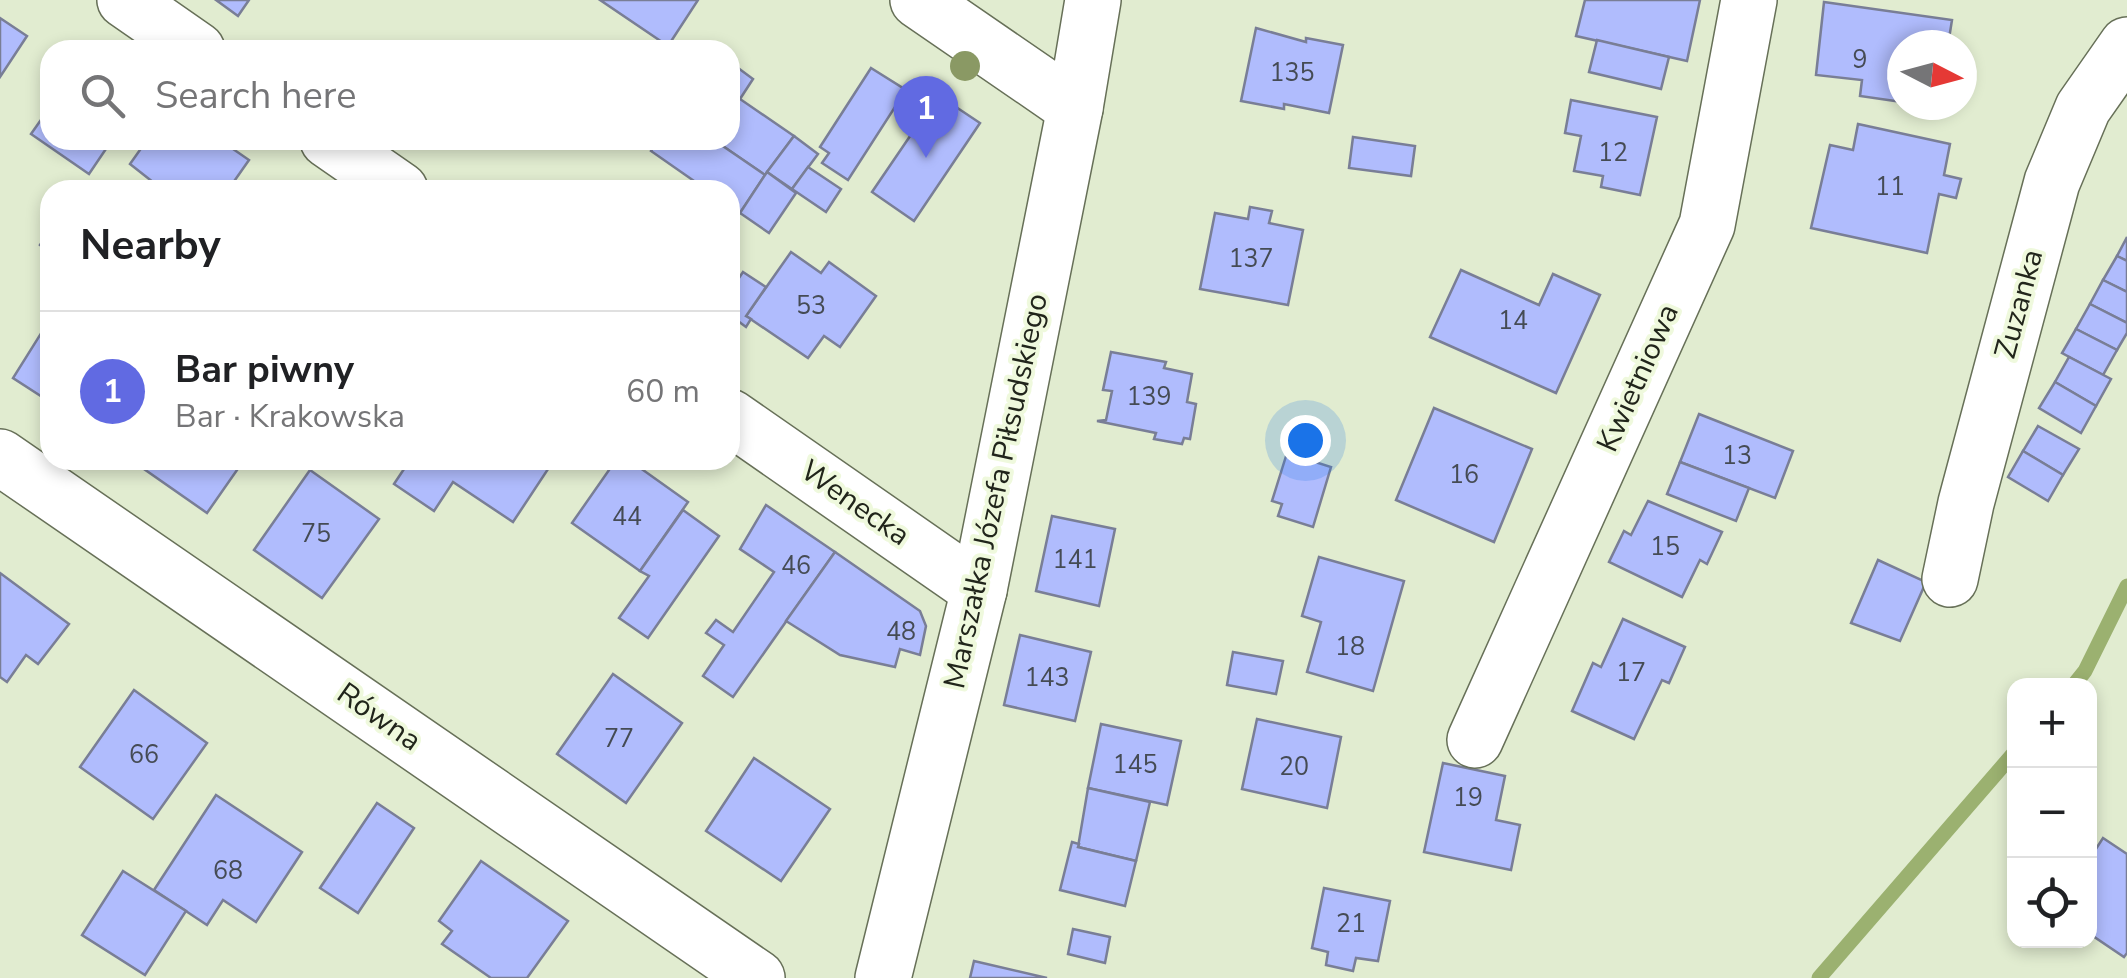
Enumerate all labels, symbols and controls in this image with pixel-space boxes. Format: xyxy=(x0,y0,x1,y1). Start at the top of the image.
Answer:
north arrow xyxy=(1887,30,1977,120)
search box xyxy=(40,40,740,150)
house number: 9 xyxy=(1852,43,1868,77)
house number: 135 xyxy=(1269,56,1315,90)
icon: search xyxy=(75,68,130,123)
text: Search here xyxy=(155,70,356,121)
pin: 1 xyxy=(894,76,958,158)
house number: 12 xyxy=(1598,136,1628,170)
house number: 11 xyxy=(1875,170,1905,204)
text: Nearby xyxy=(80,217,221,274)
house number: 137 xyxy=(1228,242,1274,276)
street label: Zuzanka xyxy=(1985,245,2053,363)
house number: 53 xyxy=(796,289,826,323)
street label: Marszałka Józefa Piłsudskiego xyxy=(934,290,1058,692)
street label: Kwietniowa xyxy=(1587,298,1689,458)
house number: 14 xyxy=(1498,304,1528,338)
text: Bar piwny xyxy=(175,344,354,395)
text: 1 xyxy=(103,370,122,413)
text: 60 m xyxy=(626,370,700,413)
house number: 139 xyxy=(1126,380,1172,414)
text: Bar · Krakowska xyxy=(175,395,405,438)
your location xyxy=(1280,415,1331,466)
house number: 13 xyxy=(1722,439,1752,473)
street label: Wenecka xyxy=(792,450,918,556)
house number: 16 xyxy=(1449,458,1479,492)
house number: 44 xyxy=(612,500,642,534)
house number: 75 xyxy=(301,517,331,551)
house number: 15 xyxy=(1650,530,1680,564)
house number: 141 xyxy=(1052,543,1098,577)
house number: 46 xyxy=(781,549,811,583)
house number: 48 xyxy=(886,615,916,649)
house number: 18 xyxy=(1335,630,1365,664)
house number: 17 xyxy=(1616,656,1646,690)
house number: 143 xyxy=(1024,661,1070,695)
street label: Równa xyxy=(329,673,429,761)
map controls xyxy=(2007,678,2097,948)
button: + xyxy=(2007,678,2097,768)
house number: 77 xyxy=(604,722,634,756)
house number: 66 xyxy=(129,738,159,772)
house number: 145 xyxy=(1112,748,1158,782)
house number: 20 xyxy=(1279,750,1309,784)
button: − xyxy=(2007,768,2097,858)
house number: 19 xyxy=(1453,781,1483,815)
house number: 68 xyxy=(213,854,243,888)
button: locate xyxy=(2007,858,2097,948)
house number: 21 xyxy=(1336,907,1366,941)

